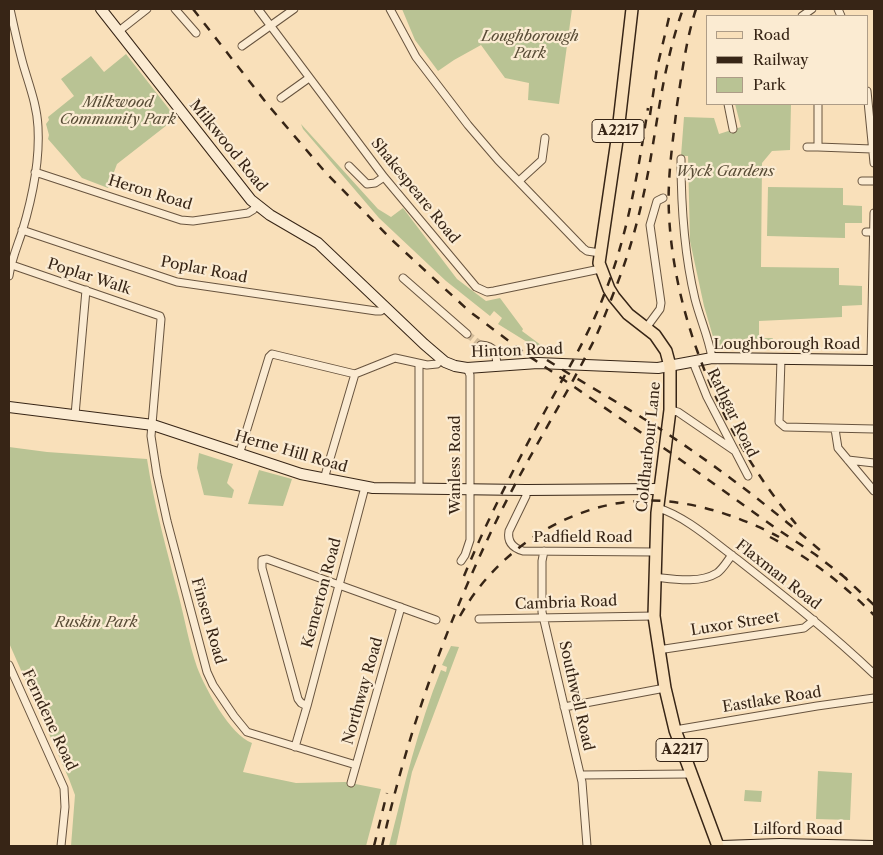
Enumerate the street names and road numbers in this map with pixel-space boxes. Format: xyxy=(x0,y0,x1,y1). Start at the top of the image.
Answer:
street label: Milkwood Road xyxy=(185,96,271,196)
road number: A2217 xyxy=(592,120,644,142)
street label: Shakespeare Road xyxy=(367,135,463,247)
street label: Heron Road xyxy=(106,172,194,214)
street label: Poplar Road xyxy=(159,253,249,287)
street label: Poplar Walk xyxy=(45,255,133,299)
street label: Loughborough Road xyxy=(714,336,860,354)
street label: Hinton Road xyxy=(471,340,563,362)
street label: Rathgar Road xyxy=(703,366,761,460)
street label: Coldharbour Lane xyxy=(633,381,665,513)
street label: Wanless Road xyxy=(447,415,465,515)
street label: Herne Hill Road xyxy=(233,427,349,477)
street label: Padfield Road xyxy=(533,529,633,547)
street label: Kemerton Road xyxy=(299,536,345,650)
street label: Flaxman Road xyxy=(732,536,824,614)
street label: Finsen Road xyxy=(187,576,229,666)
street label: Cambria Road xyxy=(515,592,617,614)
street label: Luxor Street xyxy=(689,608,781,640)
street label: Northway Road xyxy=(339,635,387,747)
street label: Southwell Road xyxy=(555,639,597,753)
street label: Ferndene Road xyxy=(18,667,80,773)
street label: Eastlake Road xyxy=(721,683,823,717)
road number: A2217 xyxy=(656,738,708,762)
street label: Lilford Road xyxy=(753,821,843,839)

